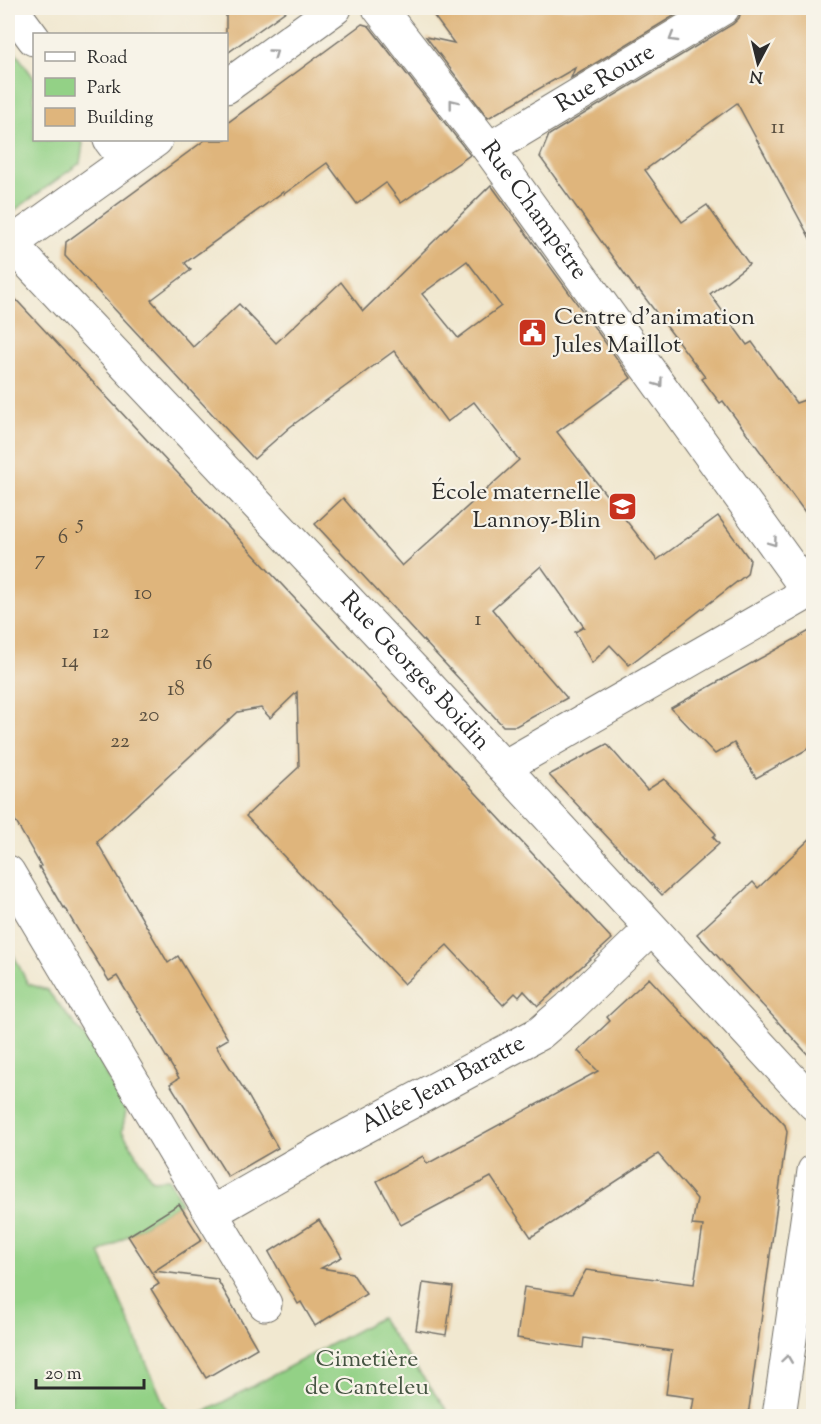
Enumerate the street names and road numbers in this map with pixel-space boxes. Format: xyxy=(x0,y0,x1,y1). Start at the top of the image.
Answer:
street label: Rue Roure xyxy=(549,36,662,122)
street label: Rue Champêtre xyxy=(472,134,595,287)
street label: Rue Georges Boidin xyxy=(332,585,497,759)
street label: Allée Jean Baratte xyxy=(355,1027,531,1143)

